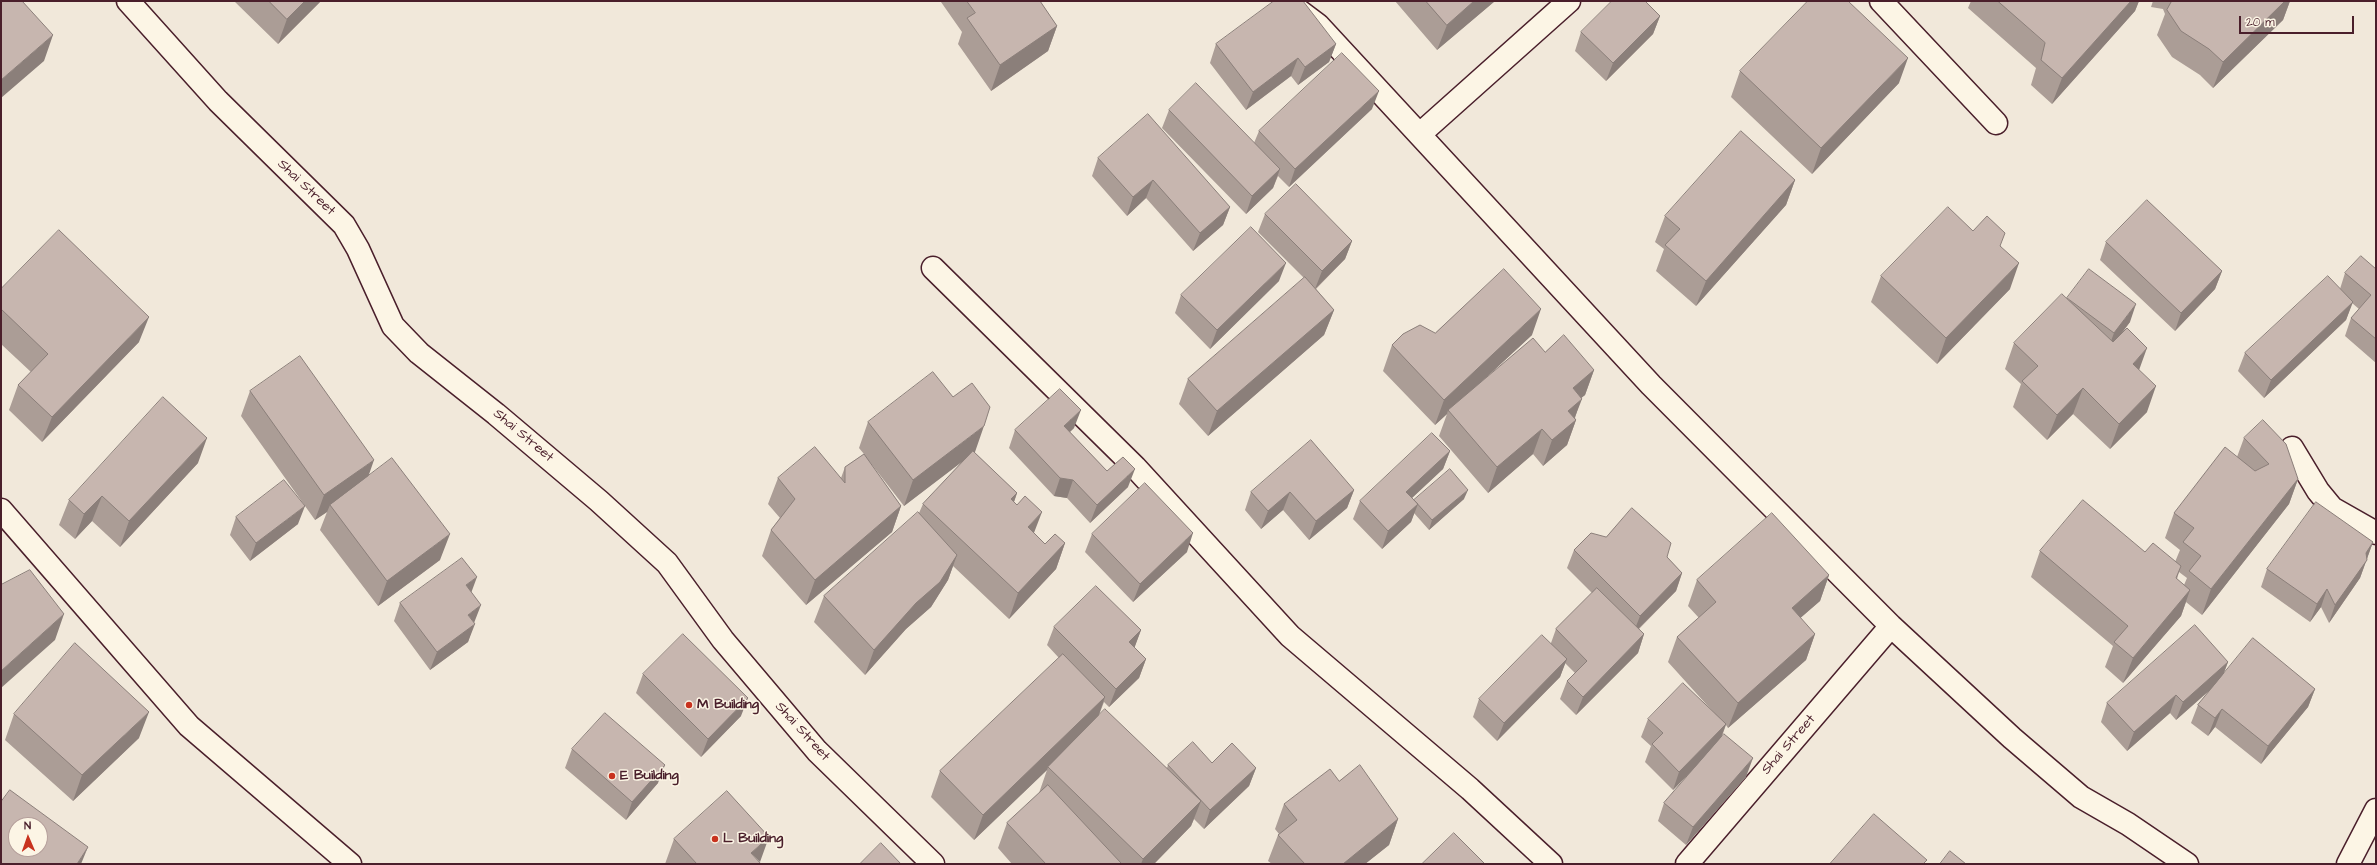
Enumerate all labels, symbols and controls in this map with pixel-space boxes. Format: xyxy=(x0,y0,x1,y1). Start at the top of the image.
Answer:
scale bar xyxy=(2241,8,2356,34)
text: 20 m xyxy=(2246,14,2275,31)
street label: Shai Street xyxy=(274,156,338,220)
street label: Shai Street xyxy=(489,406,557,466)
place label: M Building xyxy=(697,697,759,713)
street label: Shai Street xyxy=(771,699,833,765)
marker: M Building xyxy=(684,700,694,710)
street label: Shai Street xyxy=(1758,712,1820,778)
place label: E Building xyxy=(620,768,679,784)
marker: E Building xyxy=(607,771,617,781)
north arrow xyxy=(8,817,48,857)
text: N xyxy=(24,818,31,833)
place label: L Building xyxy=(723,831,783,847)
marker: L Building xyxy=(710,834,720,844)

